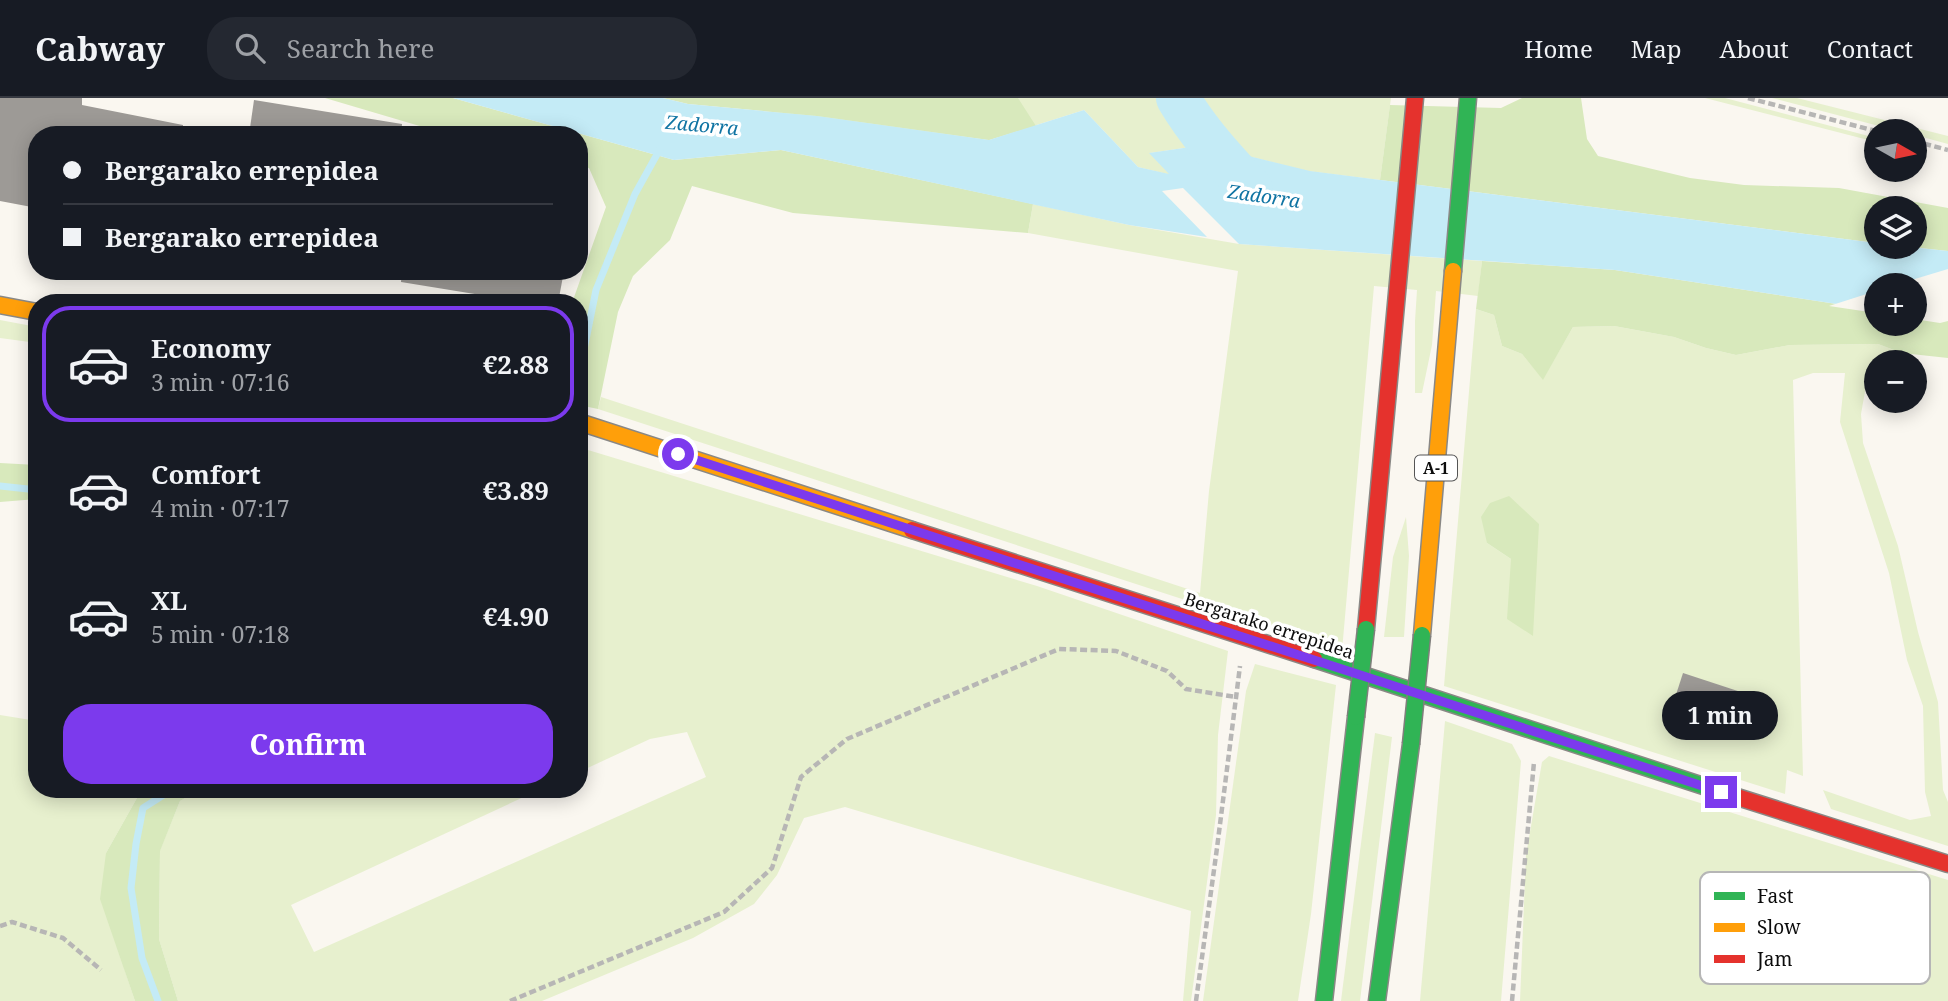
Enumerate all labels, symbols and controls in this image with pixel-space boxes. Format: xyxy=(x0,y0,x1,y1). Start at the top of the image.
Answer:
search box xyxy=(207,17,697,80)
text: Cabway xyxy=(35,26,165,71)
icon: search xyxy=(231,29,269,67)
text: Search here xyxy=(287,30,434,66)
text: Home xyxy=(1524,32,1593,65)
text: Map xyxy=(1631,32,1682,65)
text: About xyxy=(1720,32,1789,65)
text: Contact xyxy=(1827,32,1913,65)
water label: Zadorra xyxy=(664,109,739,141)
north arrow xyxy=(1864,119,1927,182)
map controls xyxy=(1864,119,1927,413)
text: Bergarako errepidea xyxy=(105,152,379,188)
water label: Zadorra xyxy=(1225,178,1302,214)
button: layers xyxy=(1864,196,1927,259)
text: Bergarako errepidea xyxy=(105,219,379,255)
button: + xyxy=(1864,273,1927,336)
text: Economy xyxy=(151,330,271,366)
icon: car xyxy=(67,333,130,396)
text: €2.88 xyxy=(483,346,549,382)
button: − xyxy=(1864,350,1927,413)
text: 3 min · 07:16 xyxy=(151,366,289,398)
route start xyxy=(662,438,694,470)
text: Comfort xyxy=(151,456,261,492)
road number: A-1 xyxy=(1415,456,1457,480)
icon: car xyxy=(67,459,130,522)
text: €3.89 xyxy=(483,472,549,508)
text: 4 min · 07:17 xyxy=(151,492,289,524)
text: XL xyxy=(151,582,187,618)
icon: car xyxy=(67,585,130,648)
street label: Bergarako errepidea xyxy=(1181,586,1357,664)
text: €4.90 xyxy=(483,598,549,634)
text: 5 min · 07:18 xyxy=(151,618,289,650)
callout: 1 min xyxy=(1663,690,1779,740)
text: 1 min xyxy=(1687,699,1753,731)
button: Confirm xyxy=(63,704,553,784)
route end xyxy=(1705,776,1737,808)
legend xyxy=(1700,872,1930,984)
text: Fast xyxy=(1757,883,1794,909)
text: Slow xyxy=(1757,914,1801,940)
text: Jam xyxy=(1756,946,1792,972)

